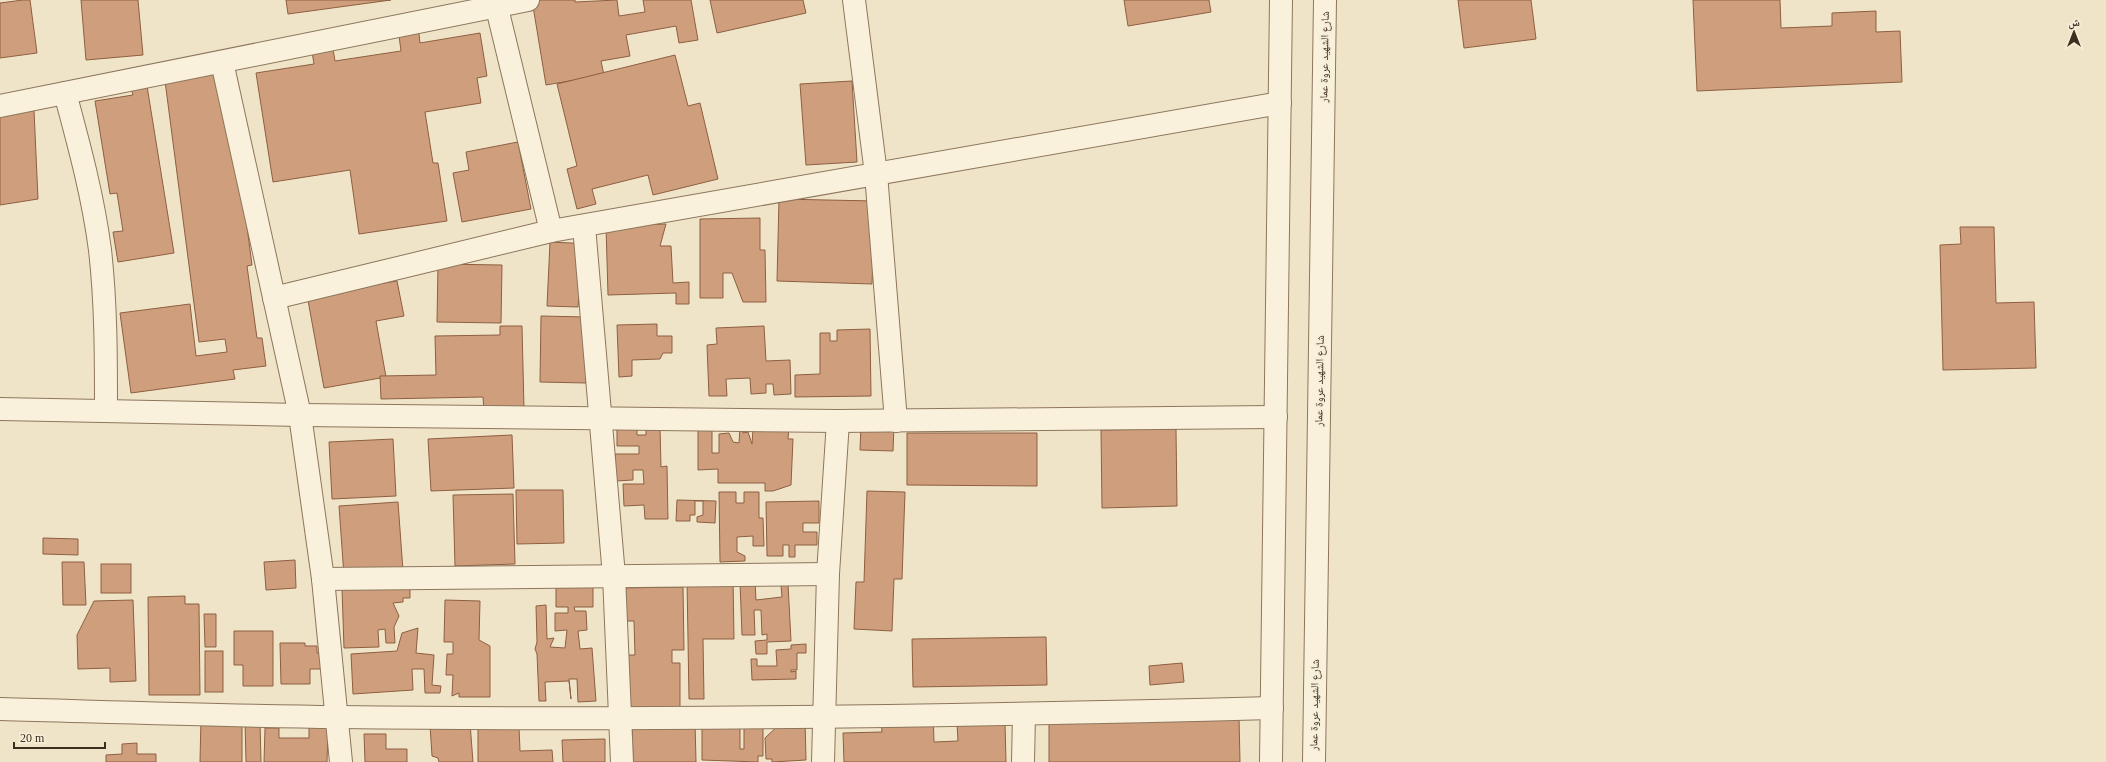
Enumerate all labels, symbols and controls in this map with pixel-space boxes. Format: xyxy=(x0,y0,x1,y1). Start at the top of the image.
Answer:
street label: شارع الشهيد عروة عمار xyxy=(1317,11,1332,104)
north arrow xyxy=(2054,12,2094,52)
text: ش xyxy=(2068,16,2080,30)
street label: شارع الشهيد عروة عمار xyxy=(1312,335,1327,428)
street label: شارع الشهيد عروة عمار xyxy=(1307,659,1322,752)
scale bar xyxy=(14,724,105,750)
text: 20 m xyxy=(20,731,45,745)

